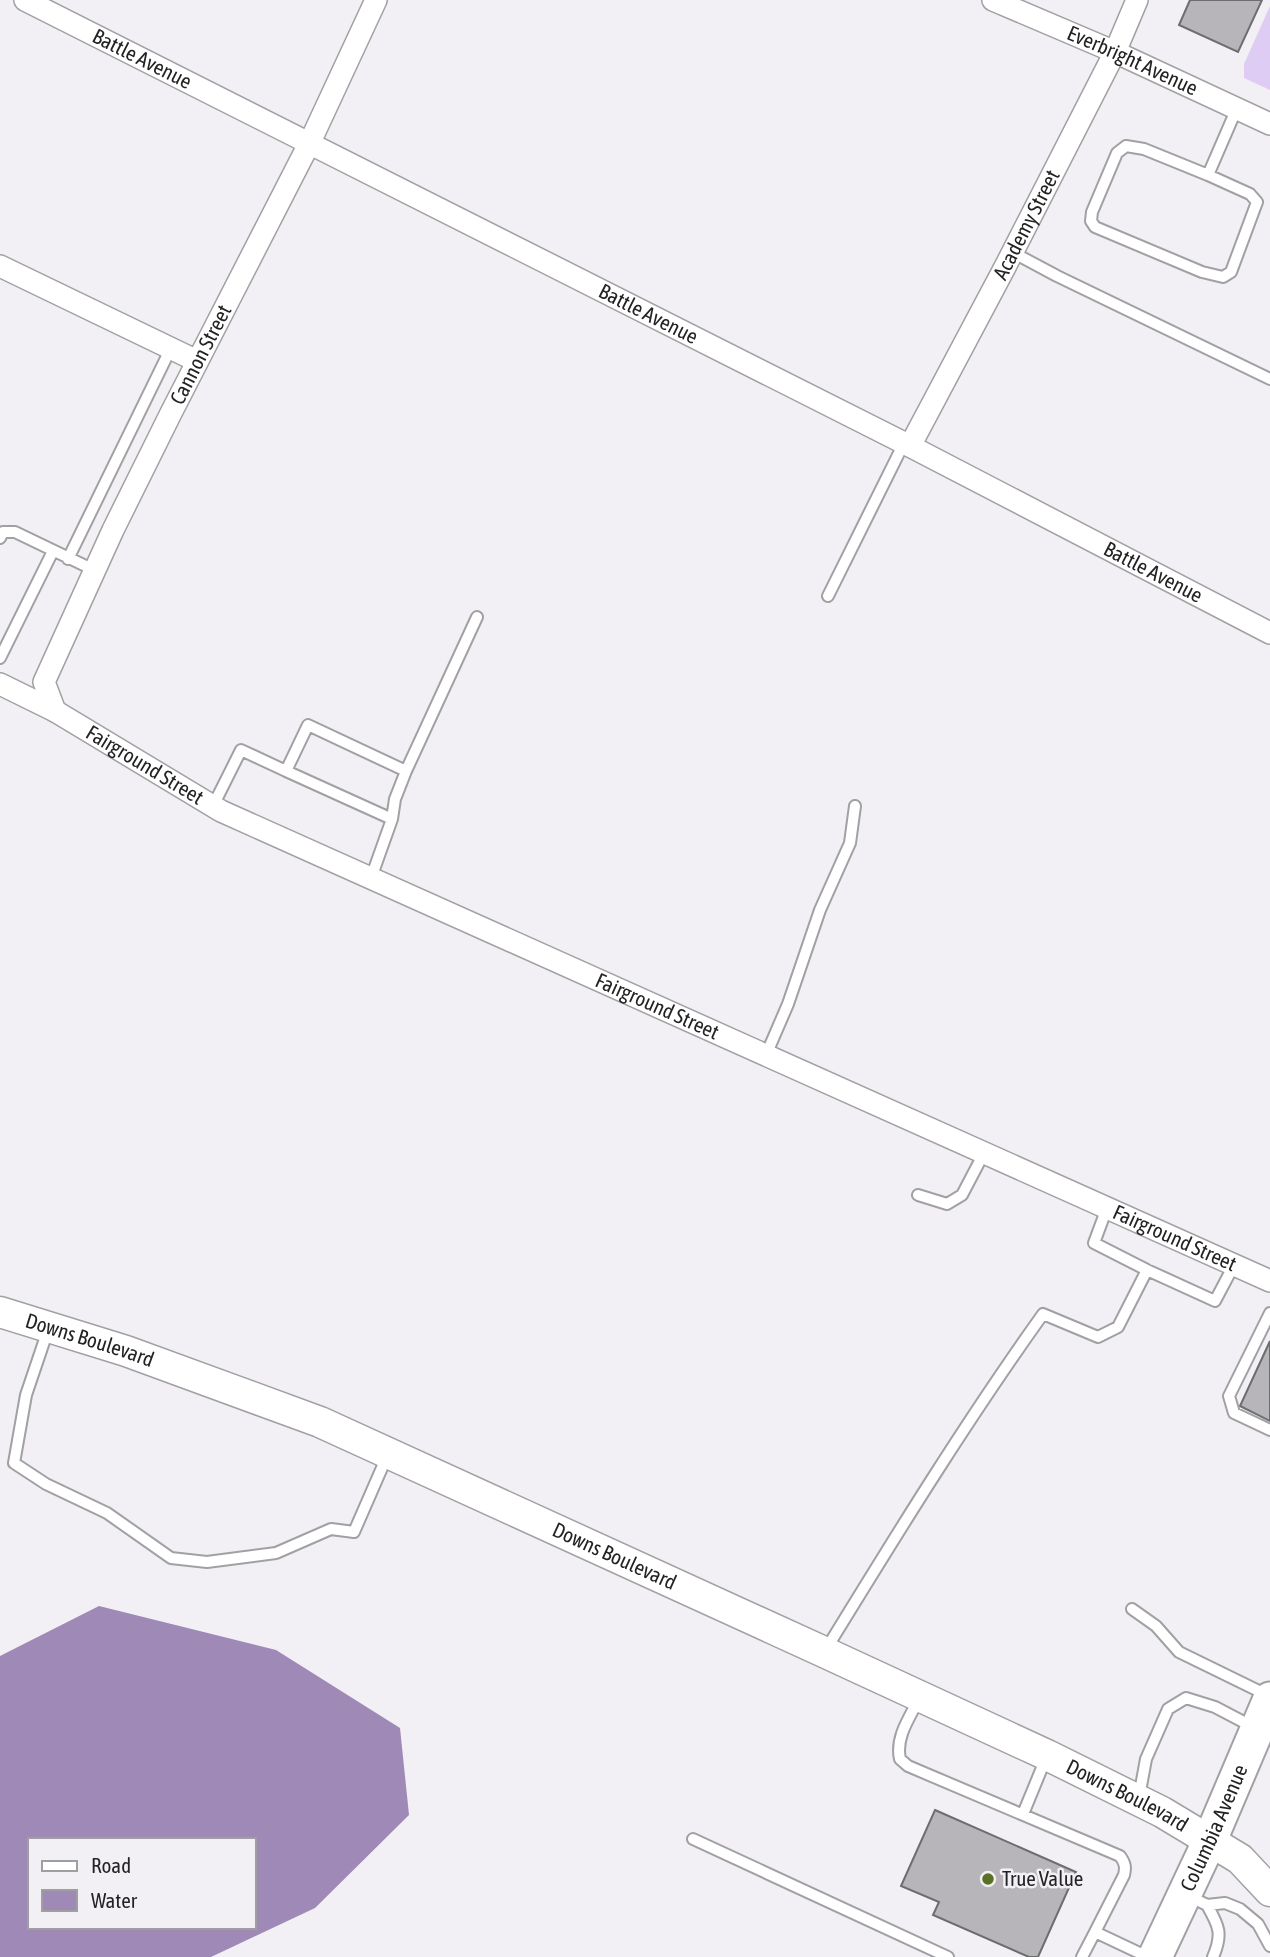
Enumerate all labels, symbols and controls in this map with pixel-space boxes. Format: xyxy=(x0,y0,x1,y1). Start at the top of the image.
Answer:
street label: Everbright Avenue xyxy=(1064,20,1202,100)
street label: Battle Avenue xyxy=(89,23,196,93)
street label: Academy Street xyxy=(988,165,1064,283)
street label: Battle Avenue xyxy=(595,278,702,348)
street label: Cannon Street xyxy=(165,300,235,408)
street label: Battle Avenue xyxy=(1100,536,1207,607)
street label: Fairground Street xyxy=(82,720,208,809)
street label: Fairground Street xyxy=(592,967,723,1044)
street label: Fairground Street xyxy=(1110,1199,1240,1275)
street label: Downs Boulevard xyxy=(23,1308,158,1371)
street label: Downs Boulevard xyxy=(549,1517,680,1594)
street label: Downs Boulevard xyxy=(1063,1754,1193,1836)
street label: Columbia Avenue xyxy=(1175,1761,1252,1895)
legend xyxy=(28,1838,256,1929)
text: Road xyxy=(91,1853,131,1877)
place label: True Value xyxy=(1002,1866,1083,1890)
marker: True Value xyxy=(980,1871,996,1887)
text: Water xyxy=(91,1888,138,1912)

